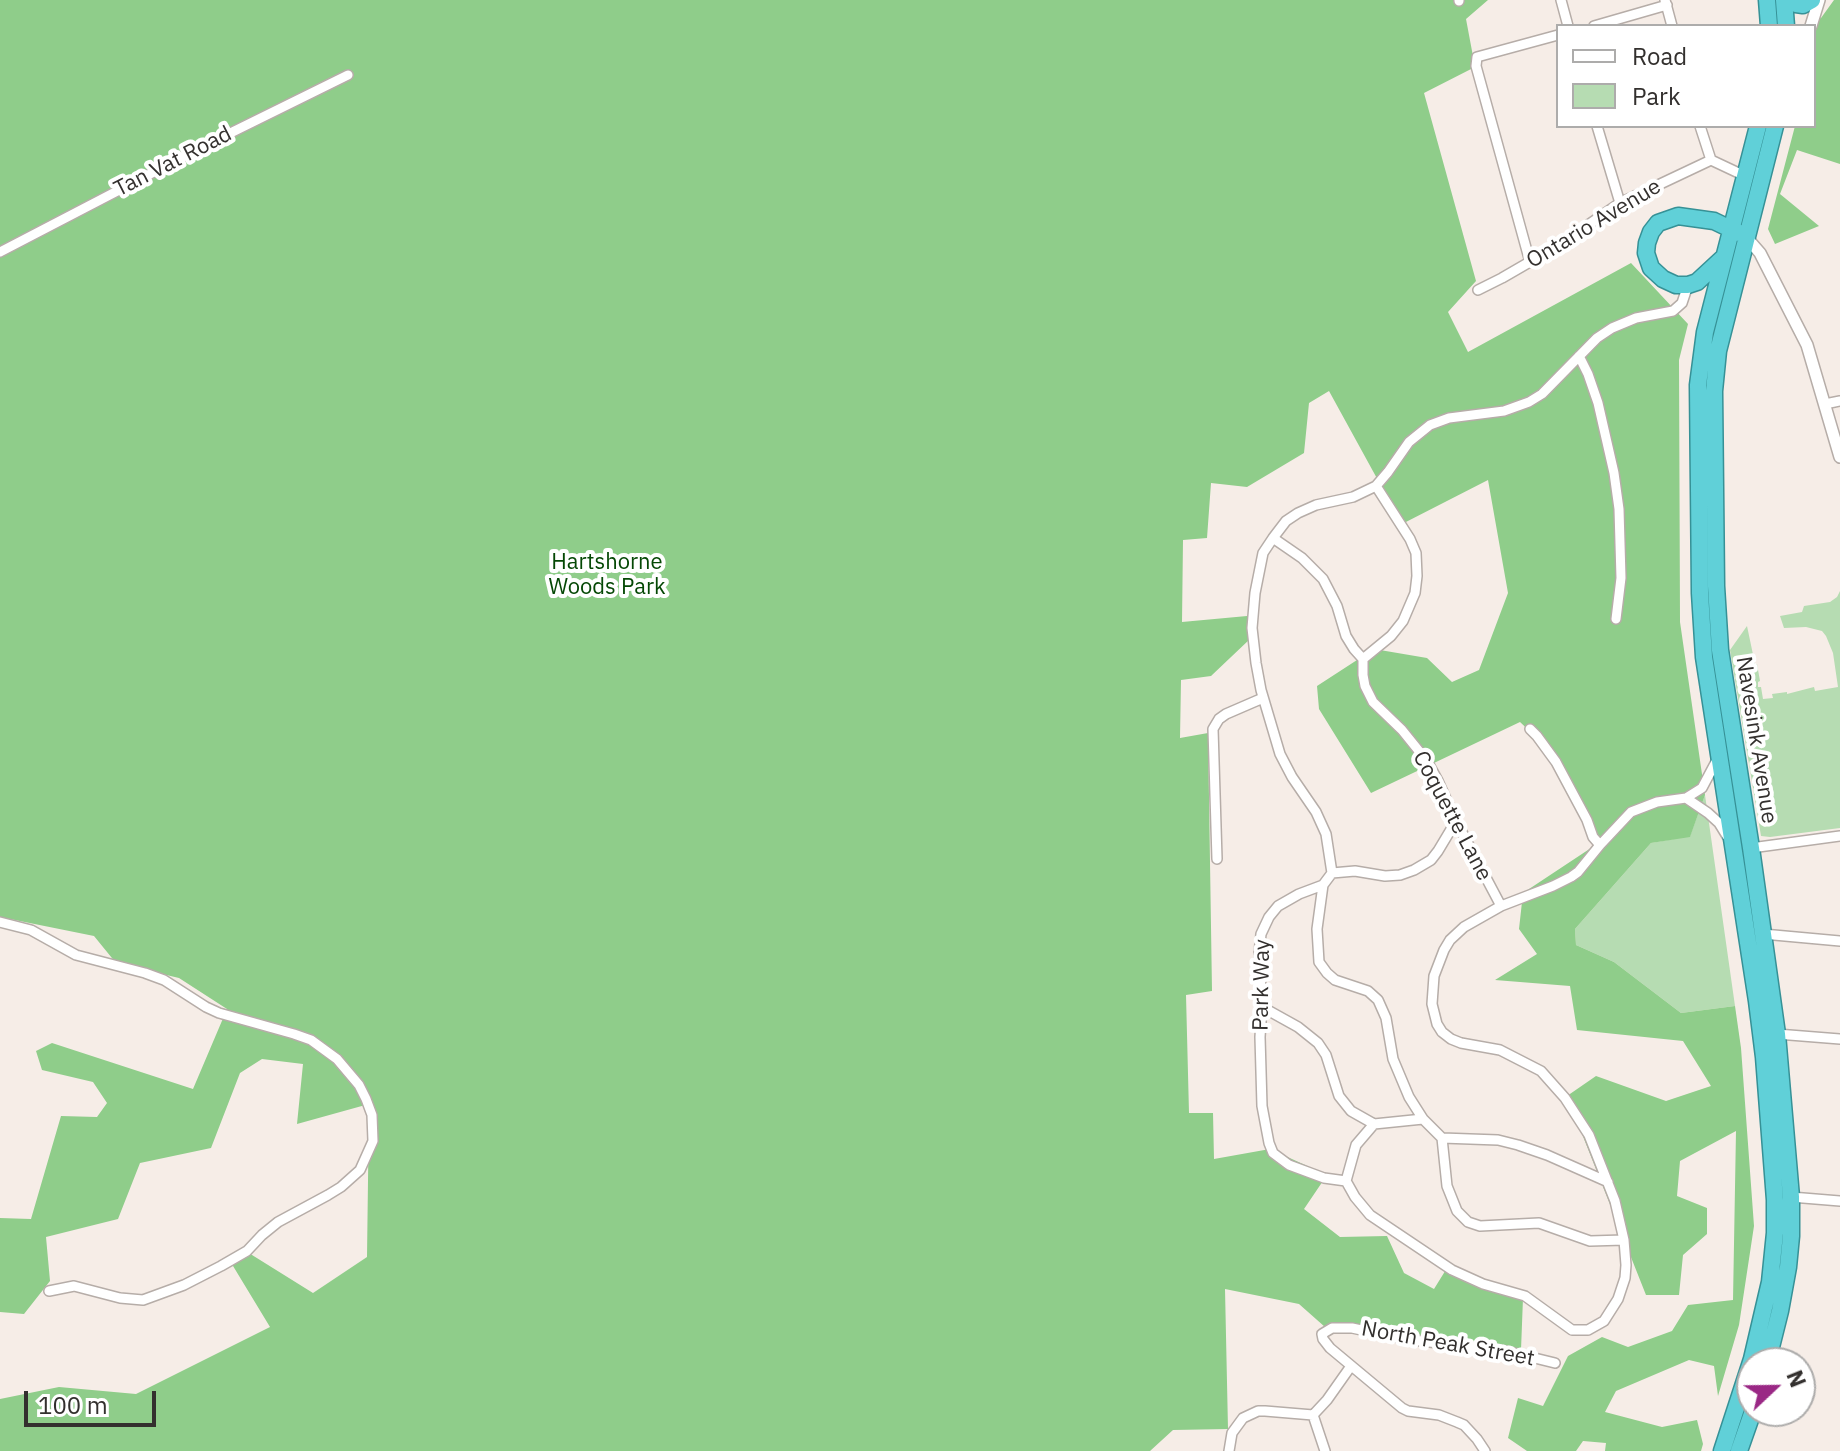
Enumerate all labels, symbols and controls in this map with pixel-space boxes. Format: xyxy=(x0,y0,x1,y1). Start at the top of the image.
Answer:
legend xyxy=(1556,24,1816,128)
text: Road xyxy=(1632,40,1687,72)
text: Park xyxy=(1632,80,1681,112)
street label: Tan Vat Road xyxy=(110,121,236,203)
street label: Ontario Avenue xyxy=(1522,174,1666,274)
park label: Hartshorne Woods Park xyxy=(548,550,666,602)
street label: Navesink Avenue xyxy=(1730,655,1782,825)
street label: Coquette Lane xyxy=(1407,747,1497,885)
street label: Park Way xyxy=(1248,939,1276,1031)
street label: North Peak Street xyxy=(1359,1316,1537,1372)
north arrow xyxy=(1736,1347,1816,1427)
text: N xyxy=(1780,1366,1813,1391)
scale bar xyxy=(28,1375,160,1425)
text: 100 m xyxy=(38,1389,108,1421)

